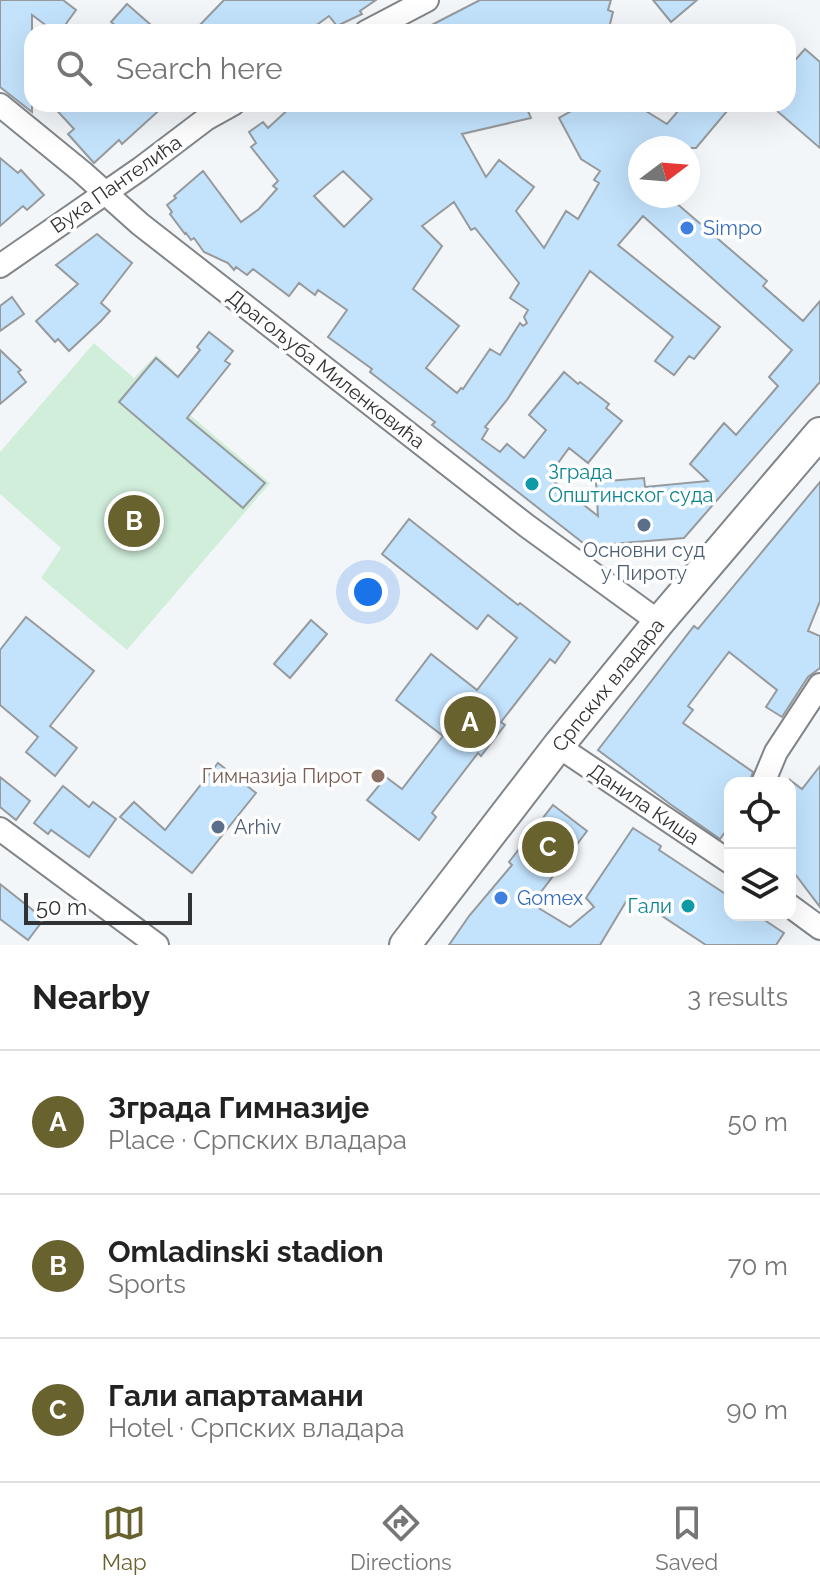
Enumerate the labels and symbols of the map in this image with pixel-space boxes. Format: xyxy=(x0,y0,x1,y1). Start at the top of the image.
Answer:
street label: Вука Пантелића xyxy=(46,130,186,238)
north arrow xyxy=(628,136,700,208)
place label: Simpo xyxy=(703,216,762,240)
marker: Simpo xyxy=(678,219,696,237)
street label: Драгољуба Миленковића xyxy=(222,284,430,454)
place label: Зграда Општинског суда xyxy=(548,460,713,507)
marker: Зграда Општинског суда xyxy=(523,475,541,493)
pin: B xyxy=(108,491,160,551)
marker: Основни суд у Пироту xyxy=(635,516,653,534)
place label: Основни суд у Пироту xyxy=(583,538,705,585)
your location xyxy=(348,572,388,612)
street label: Српских владара xyxy=(547,613,669,757)
pin: A xyxy=(444,692,496,752)
street label: Данила Киша xyxy=(584,758,704,850)
place label: Гимназија Пирот xyxy=(202,764,362,788)
marker: Гимназија Пирот xyxy=(369,767,387,785)
place label: Arhiv xyxy=(234,815,282,839)
pin: C xyxy=(522,817,574,877)
marker: Arhiv xyxy=(209,818,227,836)
place label: Gomex xyxy=(517,886,583,910)
scale bar xyxy=(24,889,192,925)
marker: Gomex xyxy=(492,889,510,907)
place label: Гали xyxy=(628,894,672,918)
marker: Гали xyxy=(679,897,697,915)

